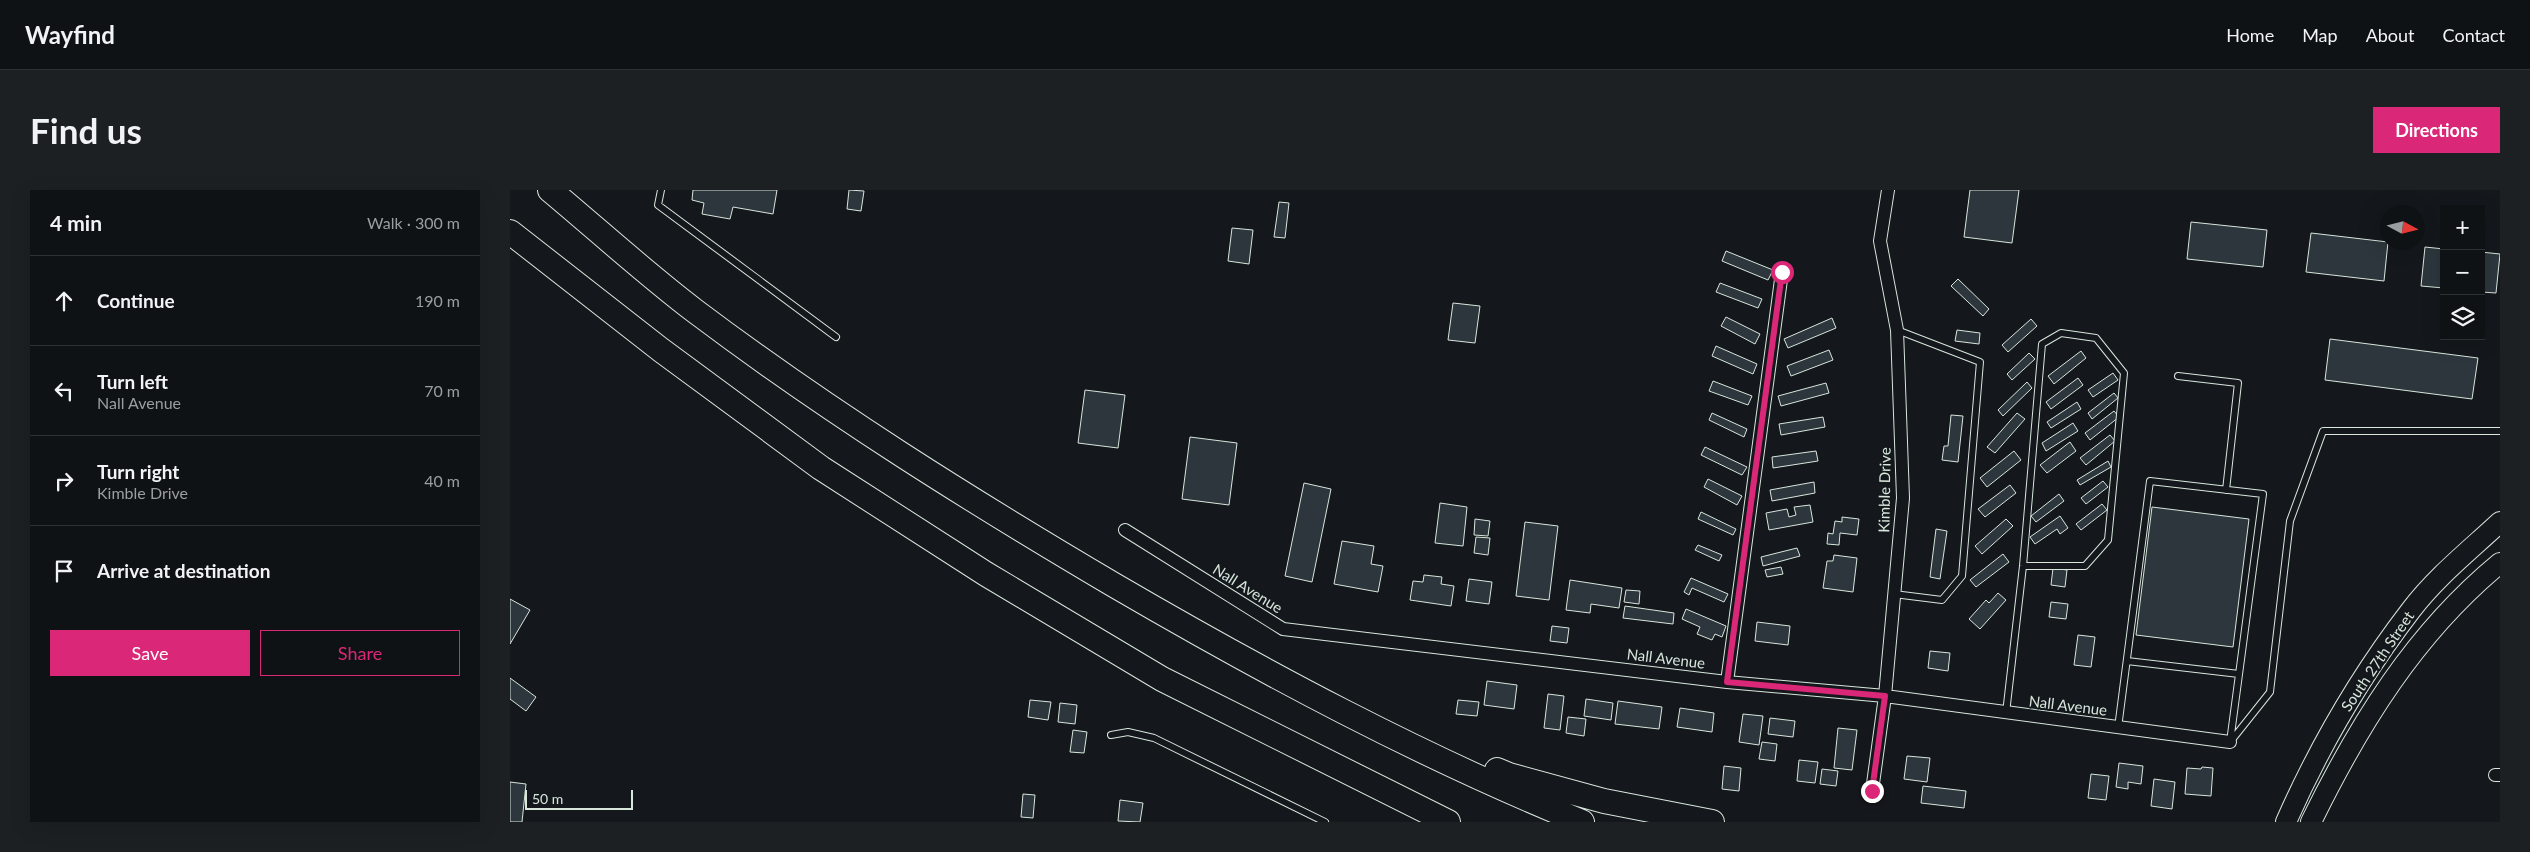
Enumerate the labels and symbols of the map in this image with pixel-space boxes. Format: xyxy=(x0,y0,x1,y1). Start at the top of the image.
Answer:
north arrow xyxy=(2380,205,2425,250)
route start xyxy=(1771,261,1794,284)
street label: Kimble Drive xyxy=(1874,447,1894,533)
street label: Nall Avenue xyxy=(1210,559,1286,617)
street label: South 27th Street xyxy=(2337,607,2418,715)
street label: Nall Avenue xyxy=(1626,644,1706,672)
street label: Nall Avenue xyxy=(2028,691,2108,719)
route end xyxy=(1861,780,1884,803)
scale bar xyxy=(525,787,632,810)

